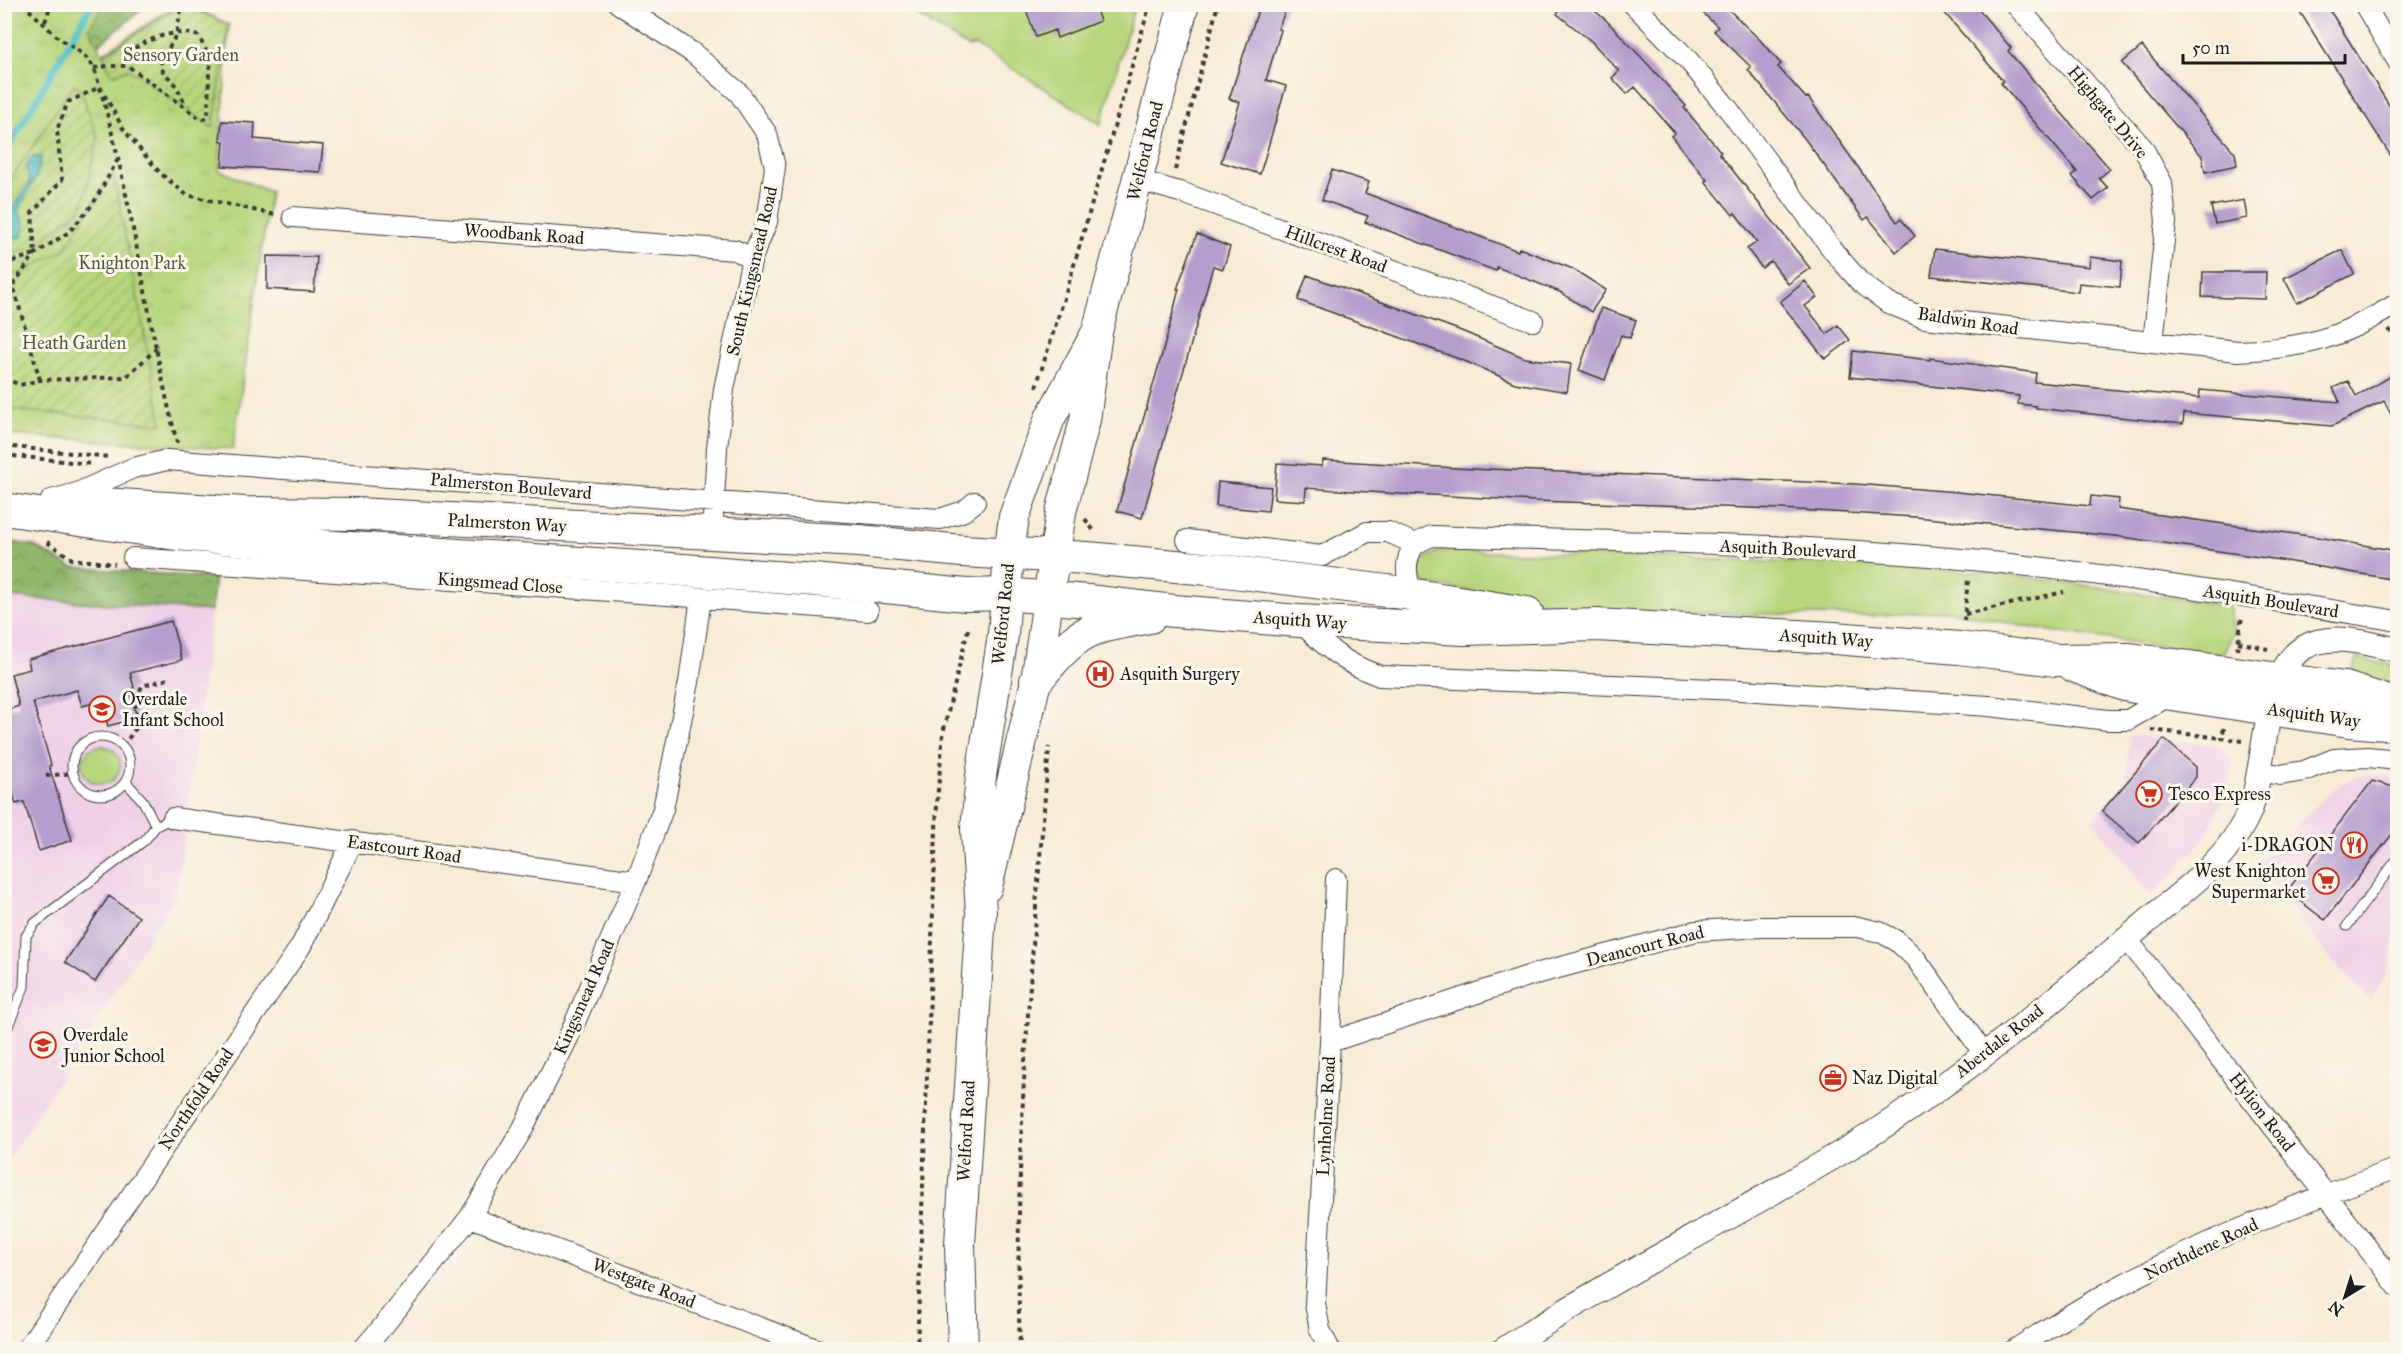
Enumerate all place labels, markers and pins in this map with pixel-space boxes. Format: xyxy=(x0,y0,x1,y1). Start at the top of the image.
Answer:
hospital icon: Asquith Surgery xyxy=(1085,659,1115,689)
place label: Asquith Surgery xyxy=(1119,663,1240,686)
place label: Overdale Infant School xyxy=(122,688,224,731)
school or university icon: Overdale Infant School xyxy=(87,694,117,724)
supermarket icon: Tesco Express xyxy=(2134,779,2164,809)
place label: Tesco Express xyxy=(2168,783,2271,805)
restaurant icon: i-DRAGON xyxy=(2339,830,2369,860)
place label: i-DRAGON xyxy=(2241,834,2334,856)
place label: West Knighton Supermarket xyxy=(2194,860,2307,903)
supermarket icon: West Knighton Supermarket xyxy=(2311,866,2341,896)
place label: Overdale Junior School xyxy=(61,1024,165,1068)
school or university icon: Overdale Junior School xyxy=(28,1030,58,1060)
office icon: Naz Digital xyxy=(1818,1063,1848,1093)
place label: Naz Digital xyxy=(1852,1067,1938,1090)

